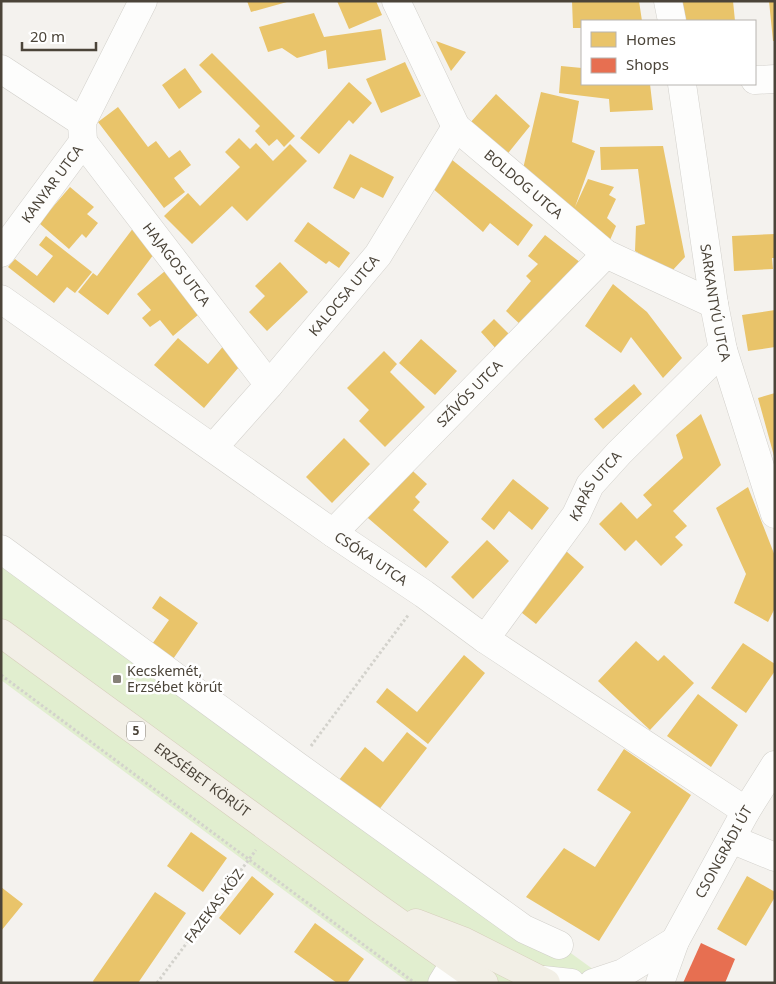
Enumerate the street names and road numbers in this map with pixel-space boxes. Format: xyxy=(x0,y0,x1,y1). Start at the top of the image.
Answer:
street label: KANYAR UTCA xyxy=(17,141,87,226)
street label: BOLDOG UTCA xyxy=(480,145,567,223)
street label: HAJAGOS UTCA xyxy=(139,218,215,310)
street label: SARKANTYÚ UTCA xyxy=(696,242,736,363)
street label: KALOCSA UTCA xyxy=(304,251,383,340)
street label: SZÍVÓS UTCA xyxy=(432,356,506,431)
street label: KAPÁS UTCA xyxy=(565,447,625,525)
street label: CSÓKA UTCA xyxy=(331,527,412,589)
road number: 5 xyxy=(127,721,145,740)
street label: ERZSÉBET KÖRÚT xyxy=(151,738,254,821)
street label: CSONGRÁDI ÚT xyxy=(690,802,756,901)
street label: FAZEKAS KÖZ xyxy=(180,865,248,947)

